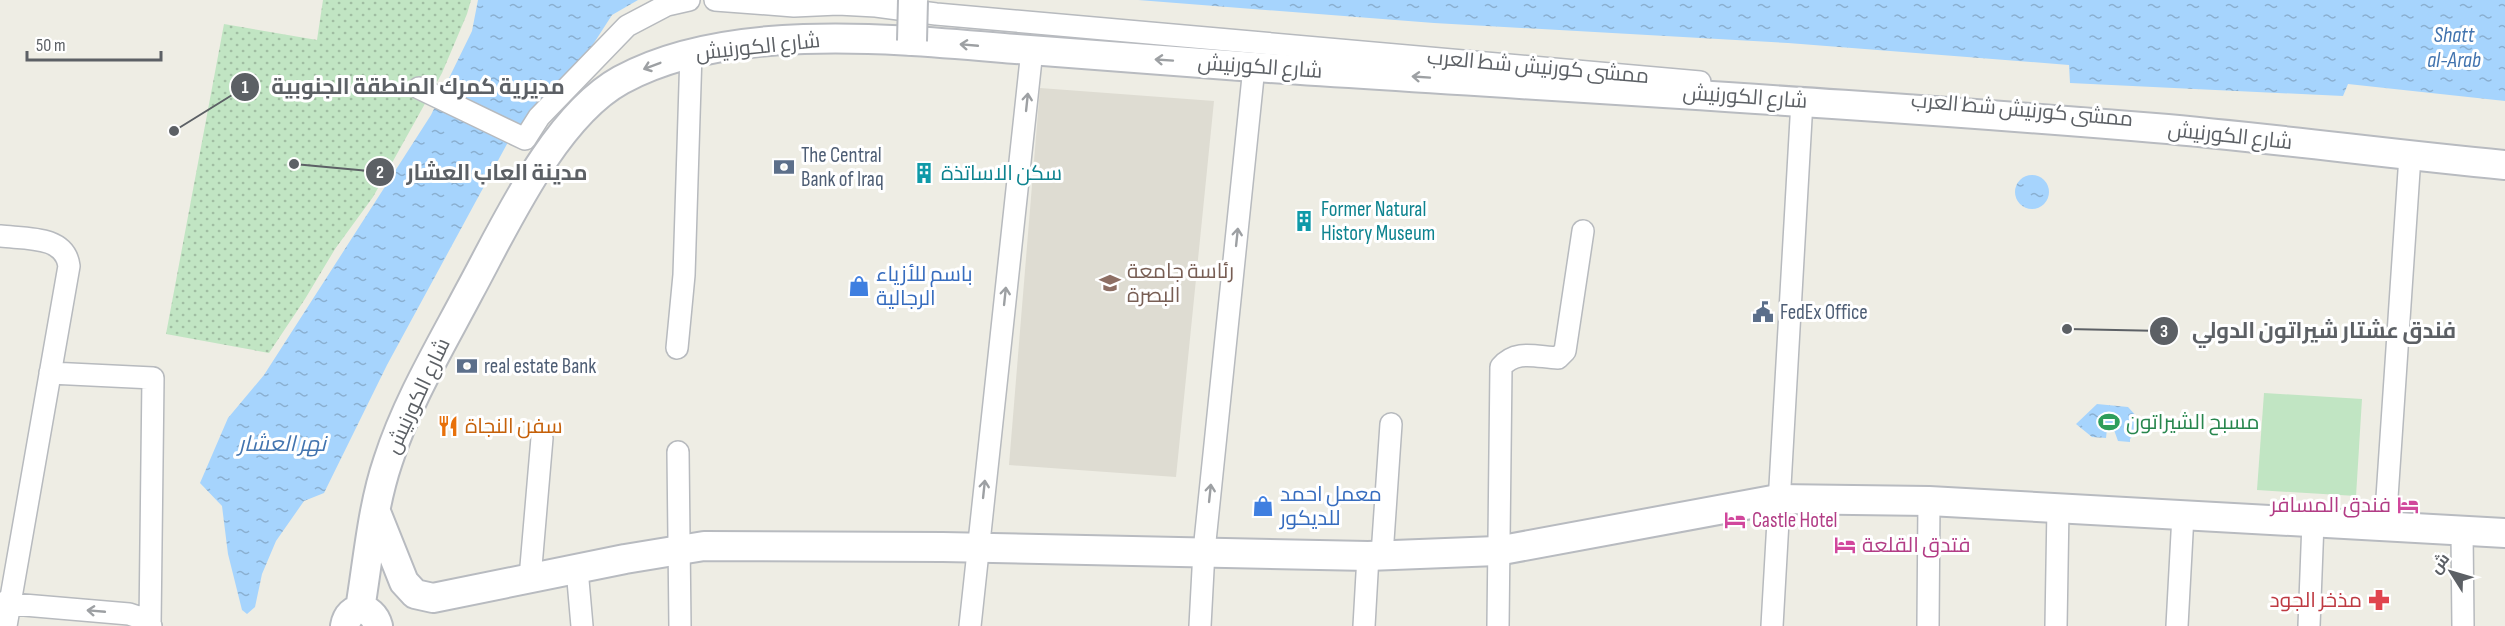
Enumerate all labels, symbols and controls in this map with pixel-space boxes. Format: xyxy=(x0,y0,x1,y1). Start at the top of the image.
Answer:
water label: Shatt al-Arab xyxy=(2427,22,2481,74)
scale bar xyxy=(27,24,160,62)
street label: شارع الكورنيش xyxy=(695,28,822,67)
text: 50 m xyxy=(36,35,66,56)
one-way arrow xyxy=(960,39,980,50)
street label: ممشى كورنيش شط العرب xyxy=(1426,45,1650,89)
street label: شارع الكورنيش xyxy=(1197,50,1323,85)
one-way arrow xyxy=(1154,54,1174,65)
one-way arrow xyxy=(643,62,662,73)
callout: مديرية كمرك المنطقة الجنوبية xyxy=(230,67,577,107)
one-way arrow xyxy=(1412,71,1432,82)
text: مديرية كمرك المنطقة الجنوبية xyxy=(271,74,565,101)
text: 1 xyxy=(241,77,249,98)
street label: شارع الكورنيش xyxy=(1682,80,1808,115)
street label: ممشى كورنيش شط العرب xyxy=(1910,88,2134,132)
one-way arrow xyxy=(1022,92,1033,112)
street label: شارع الكورنيش xyxy=(2166,117,2293,156)
place label: The Central Bank of Iraq xyxy=(801,143,884,192)
callout: مدينة العاب العشار xyxy=(365,152,600,192)
bank icon: The Central Bank of Iraq xyxy=(772,155,796,179)
text: مدينة العاب العشار xyxy=(405,160,588,187)
building icon: سكن الاساتذة xyxy=(912,161,936,185)
place label: سكن الاساتذة xyxy=(941,161,1062,186)
text: 2 xyxy=(376,162,384,183)
place label: Former Natural History Museum xyxy=(1321,197,1435,246)
building icon: Former Natural History Museum xyxy=(1292,209,1316,233)
one-way arrow xyxy=(1232,227,1243,247)
place label: رئاسة جامعة البصرة xyxy=(1127,259,1234,308)
place label: باسم للأزياء الرجالية xyxy=(876,262,973,311)
school or university icon: رئاسة جامعة البصرة xyxy=(1098,271,1122,295)
shop icon: باسم للأزياء الرجالية xyxy=(847,274,871,298)
one-way arrow xyxy=(1000,286,1011,306)
public building icon: FedEx Office xyxy=(1751,300,1775,324)
place label: FedEx Office xyxy=(1780,300,1868,325)
callout: فندق عشتار شيراتون الدولي xyxy=(2149,311,2468,351)
text: فندق عشتار شيراتون الدولي xyxy=(2192,318,2456,348)
text: 3 xyxy=(2160,321,2168,342)
street label: شارع الكورنيش xyxy=(380,334,457,458)
bank icon: real estate Bank xyxy=(455,354,479,378)
place label: real estate Bank xyxy=(484,354,596,379)
sports icon: مسبح الشيراتون xyxy=(2097,410,2121,434)
place label: مسبح الشيراتون xyxy=(2126,410,2260,436)
restaurant icon: سفن النجاة xyxy=(436,414,460,438)
place label: سفن النجاة xyxy=(465,414,563,439)
water label: نهر العشار xyxy=(235,431,328,458)
one-way arrow xyxy=(979,480,990,500)
place label: معمل احمد للديكور xyxy=(1279,482,1382,531)
one-way arrow xyxy=(1205,484,1216,504)
place label: فندق المسافر xyxy=(2269,493,2391,518)
hotel icon: فندق المسافر xyxy=(2396,493,2420,517)
shop icon: معمل احمد للديكور xyxy=(1251,494,1275,518)
hotel icon: Castle Hotel xyxy=(1723,508,1747,532)
place label: Castle Hotel xyxy=(1752,508,1838,533)
hotel icon: فتدق القلعة xyxy=(1833,533,1857,557)
place label: فتدق القلعة xyxy=(1862,533,1970,558)
north arrow xyxy=(2421,542,2481,602)
text: ش xyxy=(2426,550,2454,578)
place label: مذخر الجود xyxy=(2270,588,2362,613)
pharmacy icon: مذخر الجود xyxy=(2367,588,2391,612)
one-way arrow xyxy=(87,605,107,616)

